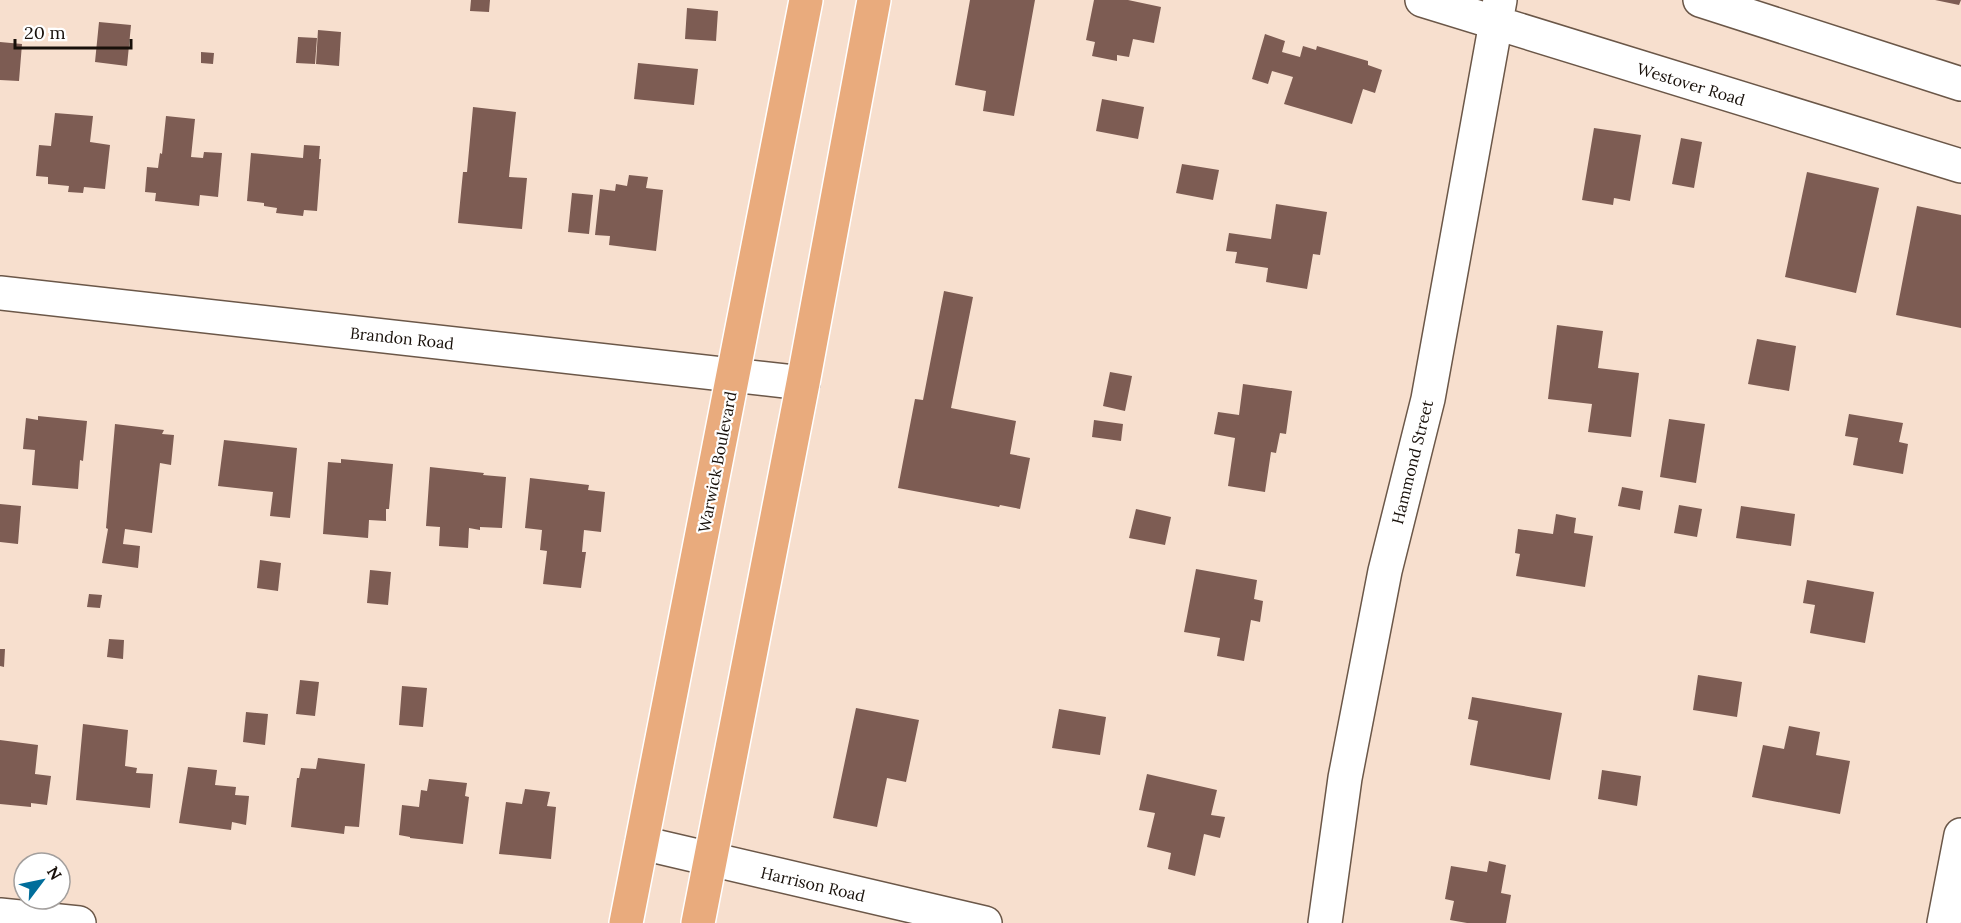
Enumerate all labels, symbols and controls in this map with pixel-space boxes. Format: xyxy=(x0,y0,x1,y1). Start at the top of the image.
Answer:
scale bar xyxy=(15,12,130,50)
text: 20 m xyxy=(24,21,66,44)
street label: Westover Road xyxy=(1635,58,1748,110)
street label: Brandon Road xyxy=(349,323,455,353)
street label: Warwick Boulevard xyxy=(693,389,741,534)
street label: Hammond Street xyxy=(1387,397,1437,526)
north arrow xyxy=(12,851,72,911)
street label: Harrison Road xyxy=(759,862,868,906)
text: N xyxy=(43,863,66,884)

